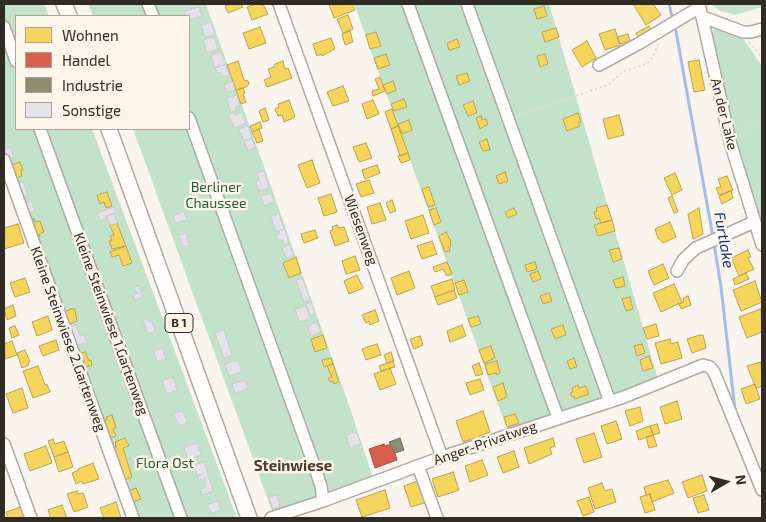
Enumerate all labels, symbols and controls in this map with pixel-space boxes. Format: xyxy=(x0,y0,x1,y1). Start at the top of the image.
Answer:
legend xyxy=(15,15,190,130)
text: Wohnen xyxy=(62,26,119,44)
text: Handel xyxy=(62,51,110,69)
text: Industrie xyxy=(62,76,123,94)
street label: An der Lake xyxy=(707,76,741,152)
text: Sonstige xyxy=(62,101,121,119)
park label: Berliner Chaussee xyxy=(185,179,247,212)
street label: Wiesenweg xyxy=(340,192,382,268)
water label: Furtlake xyxy=(710,210,738,270)
street label: Kleine Steinwiese 1.Gartenweg xyxy=(70,230,152,418)
street label: Kleine Steinwiese 2.Gartenweg xyxy=(27,244,109,434)
road number: B 1 xyxy=(165,314,193,332)
street label: Anger-Privatweg xyxy=(431,417,539,469)
park label: Flora Ost xyxy=(136,455,194,471)
district label: Steinwiese xyxy=(254,457,332,475)
north arrow xyxy=(701,457,751,507)
text: N xyxy=(732,474,750,486)

